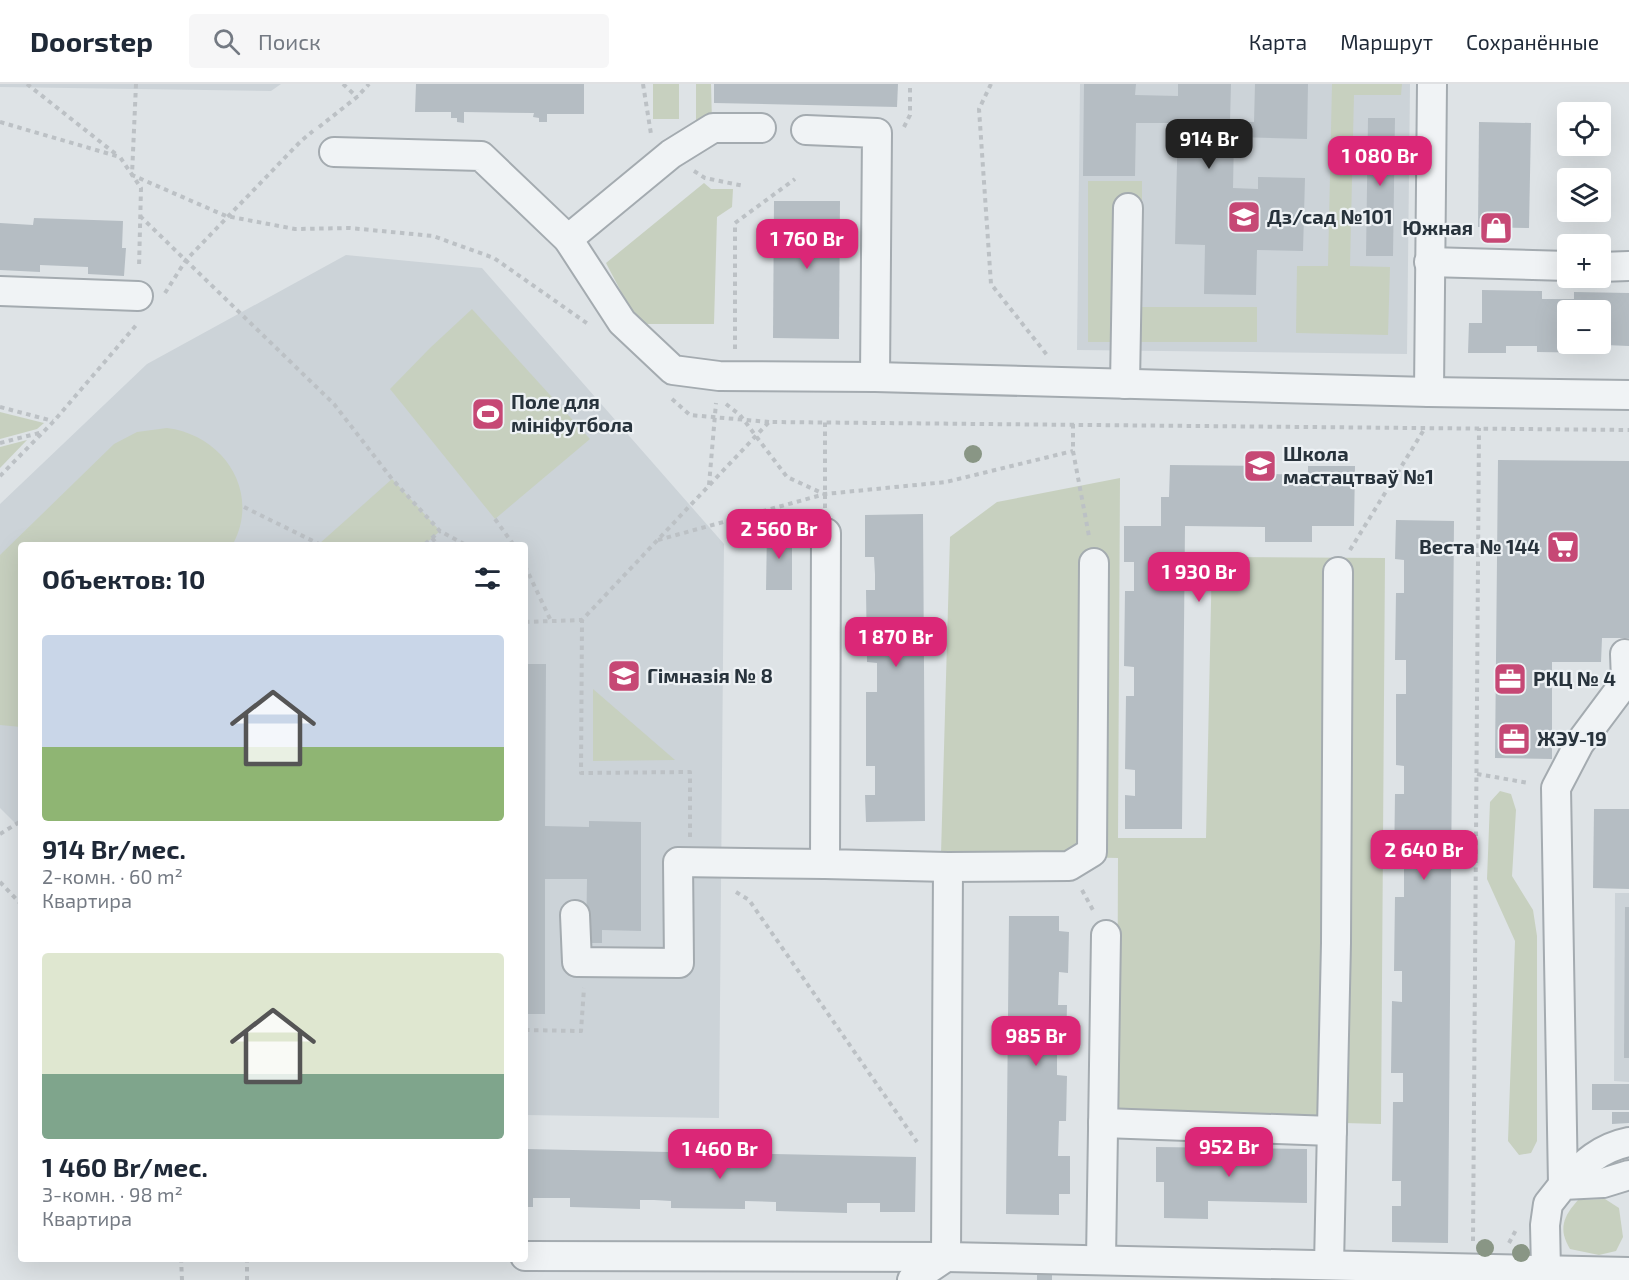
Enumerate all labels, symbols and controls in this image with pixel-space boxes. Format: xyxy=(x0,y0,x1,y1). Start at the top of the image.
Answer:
search box xyxy=(189,14,609,68)
text: Doorstep xyxy=(30,24,153,58)
icon: search xyxy=(210,25,243,58)
text: Поиск xyxy=(258,28,321,54)
text: Карта xyxy=(1249,29,1307,54)
text: Маршрут xyxy=(1340,29,1433,54)
text: Сохранённые xyxy=(1466,29,1599,54)
map controls xyxy=(1557,102,1611,354)
button: locate xyxy=(1557,102,1611,156)
pin: 914 Br xyxy=(1160,119,1258,170)
text: 914 Br xyxy=(1180,126,1238,150)
pin: 1 080 Br xyxy=(1318,136,1442,187)
text: 1 080 Br xyxy=(1342,143,1418,167)
button: layers xyxy=(1557,168,1611,222)
school or university icon: Дз/сад №101 xyxy=(1226,199,1262,235)
place label: Дз/сад №101 xyxy=(1267,204,1393,228)
shop icon: Южная xyxy=(1478,210,1514,246)
place label: Южная xyxy=(1402,215,1473,239)
pin: 1 760 Br xyxy=(745,219,869,270)
text: 1 760 Br xyxy=(770,226,844,250)
button: + xyxy=(1557,234,1611,288)
button: − xyxy=(1557,300,1611,354)
place label: Поле для мініфутбола xyxy=(511,389,633,436)
sports icon: Поле для мініфутбола xyxy=(470,396,506,432)
place label: Школа мастацтваў №1 xyxy=(1283,441,1434,488)
school or university icon: Школа мастацтваў №1 xyxy=(1242,448,1278,484)
pin: 2 560 Br xyxy=(717,509,841,560)
text: 2 560 Br xyxy=(740,516,818,540)
supermarket icon: Веста № 144 xyxy=(1545,529,1581,565)
place label: Веста № 144 xyxy=(1419,534,1540,558)
pin: 1 930 Br xyxy=(1137,552,1261,603)
text: 1 930 Br xyxy=(1162,559,1236,583)
icon: filters xyxy=(471,562,504,595)
text: Объектов: 10 xyxy=(42,563,205,594)
pin: 1 870 Br xyxy=(834,617,958,668)
text: 1 870 Br xyxy=(859,624,933,648)
school or university icon: Гімназія № 8 xyxy=(606,658,642,694)
office icon: РКЦ № 4 xyxy=(1492,661,1528,697)
place label: Гімназія № 8 xyxy=(647,663,773,687)
place label: РКЦ № 4 xyxy=(1533,666,1616,690)
icon: home xyxy=(219,674,327,782)
office icon: ЖЭУ-19 xyxy=(1496,721,1532,757)
place label: ЖЭУ-19 xyxy=(1537,726,1607,750)
pin: 2 640 Br xyxy=(1362,830,1486,881)
text: 914 Br/мес. xyxy=(42,833,186,864)
text: 2 640 Br xyxy=(1385,837,1463,861)
text: 2-комн. · 60 m² xyxy=(42,864,183,888)
text: Квартира xyxy=(42,888,132,912)
icon: home xyxy=(219,992,327,1100)
pin: 985 Br xyxy=(987,1016,1085,1067)
text: 985 Br xyxy=(1006,1023,1066,1047)
pin: 952 Br xyxy=(1180,1127,1278,1178)
pin: 1 460 Br xyxy=(658,1129,782,1180)
text: 952 Br xyxy=(1199,1134,1259,1158)
text: 1 460 Br xyxy=(682,1136,758,1160)
text: 1 460 Br/мес. xyxy=(42,1151,208,1182)
text: 3-комн. · 98 m² xyxy=(42,1182,183,1206)
text: Квартира xyxy=(42,1206,132,1230)

